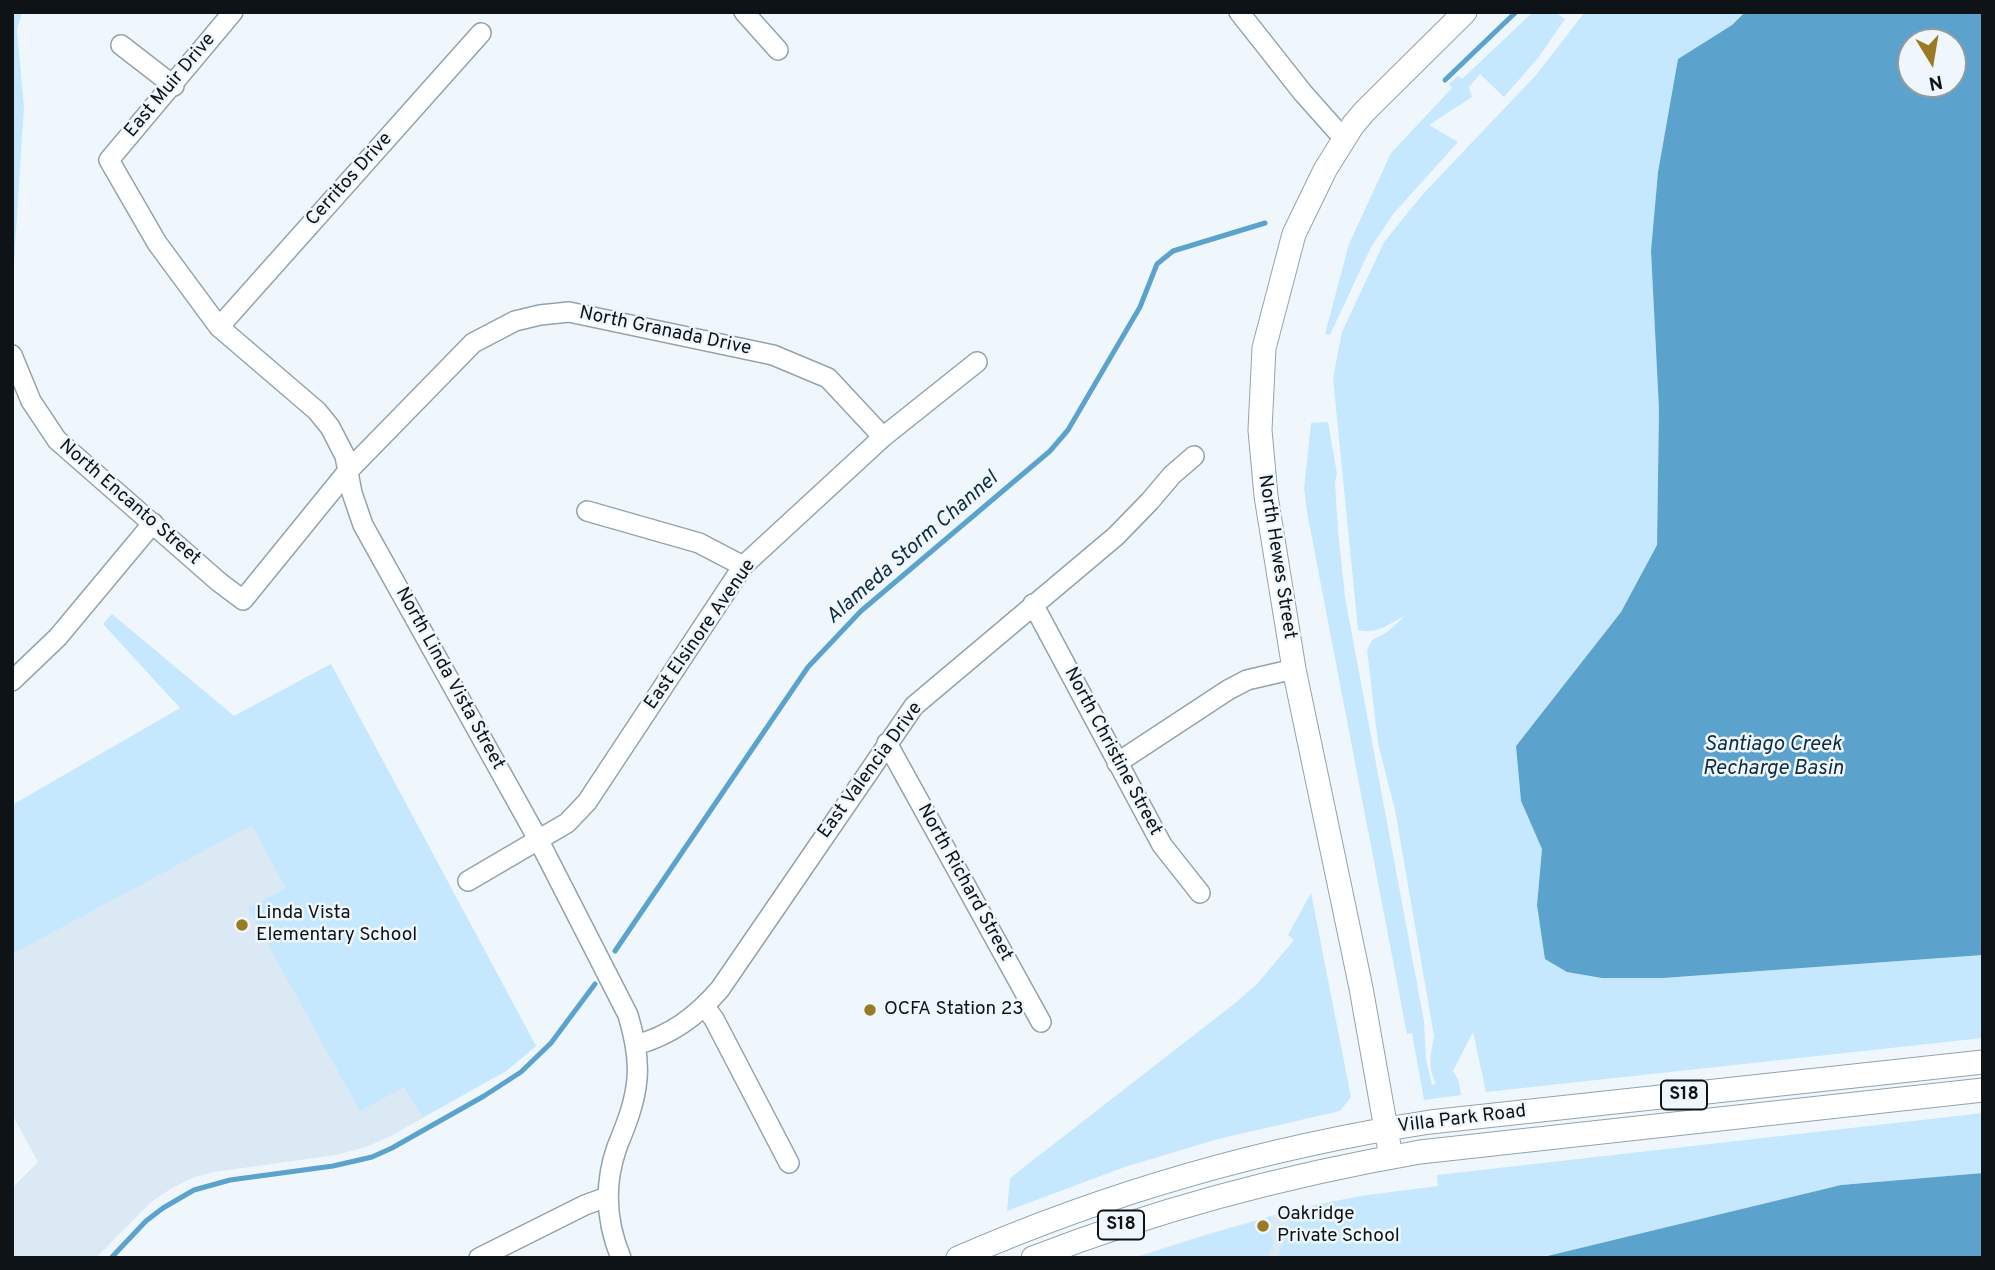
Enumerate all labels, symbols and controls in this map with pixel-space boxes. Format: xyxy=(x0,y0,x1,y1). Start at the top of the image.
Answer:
north arrow xyxy=(1897,28,1967,98)
street label: East Muir Drive xyxy=(121,29,221,143)
text: N xyxy=(1927,69,1945,95)
street label: Cerritos Drive xyxy=(302,129,398,231)
street label: North Granada Drive xyxy=(577,303,753,361)
street label: North Encanto Street xyxy=(54,435,204,571)
water label: Alameda Storm Channel xyxy=(822,467,1004,631)
street label: North Hewes Street xyxy=(1252,473,1300,641)
street label: East Elsinore Avenue xyxy=(641,555,761,715)
street label: North Linda Vista Street xyxy=(389,584,509,774)
street label: North Christine Street xyxy=(1058,664,1166,840)
street label: East Valencia Drive xyxy=(814,698,928,844)
water label: Santiago Creek Recharge Basin xyxy=(1702,733,1844,783)
street label: North Richard Street xyxy=(911,801,1017,965)
place label: Linda Vista Elementary School xyxy=(256,903,417,947)
marker: Linda Vista Elementary School xyxy=(234,917,250,933)
place label: OCFA Station 23 xyxy=(884,999,1024,1021)
marker: OCFA Station 23 xyxy=(862,1002,878,1018)
road number: S18 xyxy=(1661,1080,1707,1110)
street label: Villa Park Road xyxy=(1396,1101,1528,1139)
place label: Oakridge Private School xyxy=(1277,1204,1400,1248)
road number: S18 xyxy=(1098,1210,1144,1240)
marker: Oakridge Private School xyxy=(1255,1218,1271,1234)

